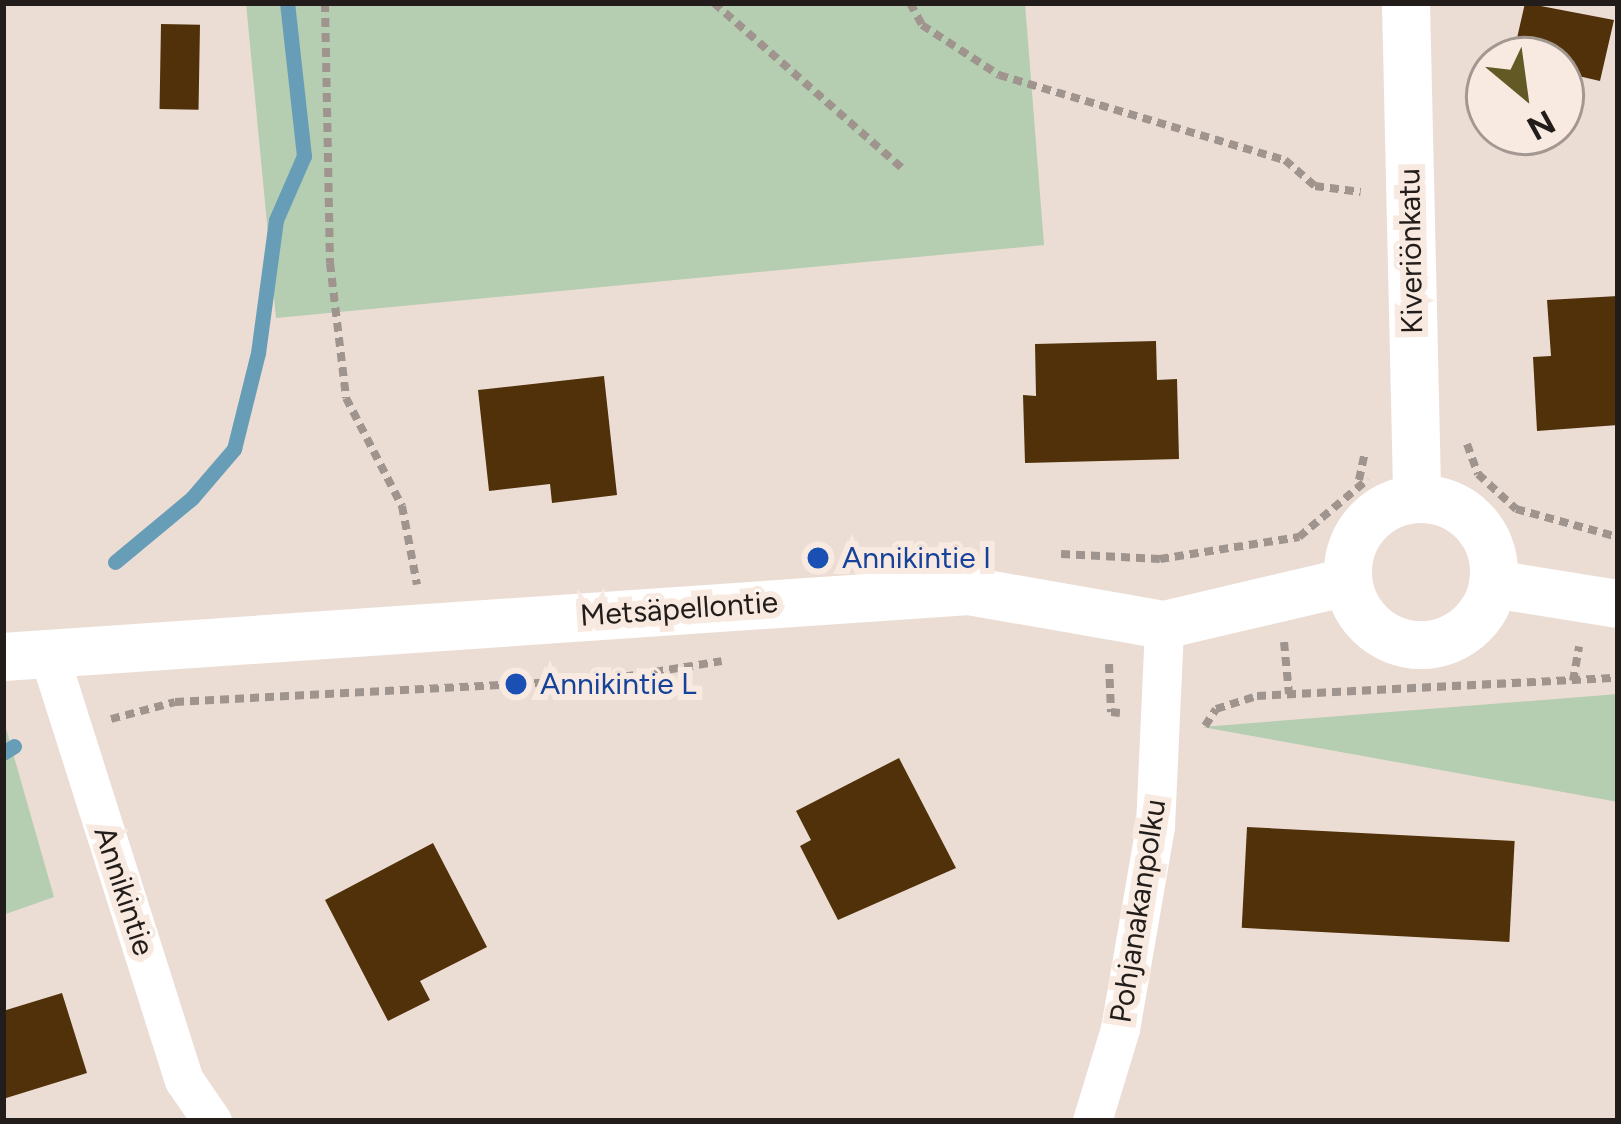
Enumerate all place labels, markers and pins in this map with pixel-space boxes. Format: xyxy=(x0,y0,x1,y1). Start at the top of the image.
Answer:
place label: Annikintie I xyxy=(842,540,991,576)
marker: Annikintie I xyxy=(805,545,831,571)
place label: Annikintie L xyxy=(540,666,697,702)
marker: Annikintie L xyxy=(503,671,529,697)

